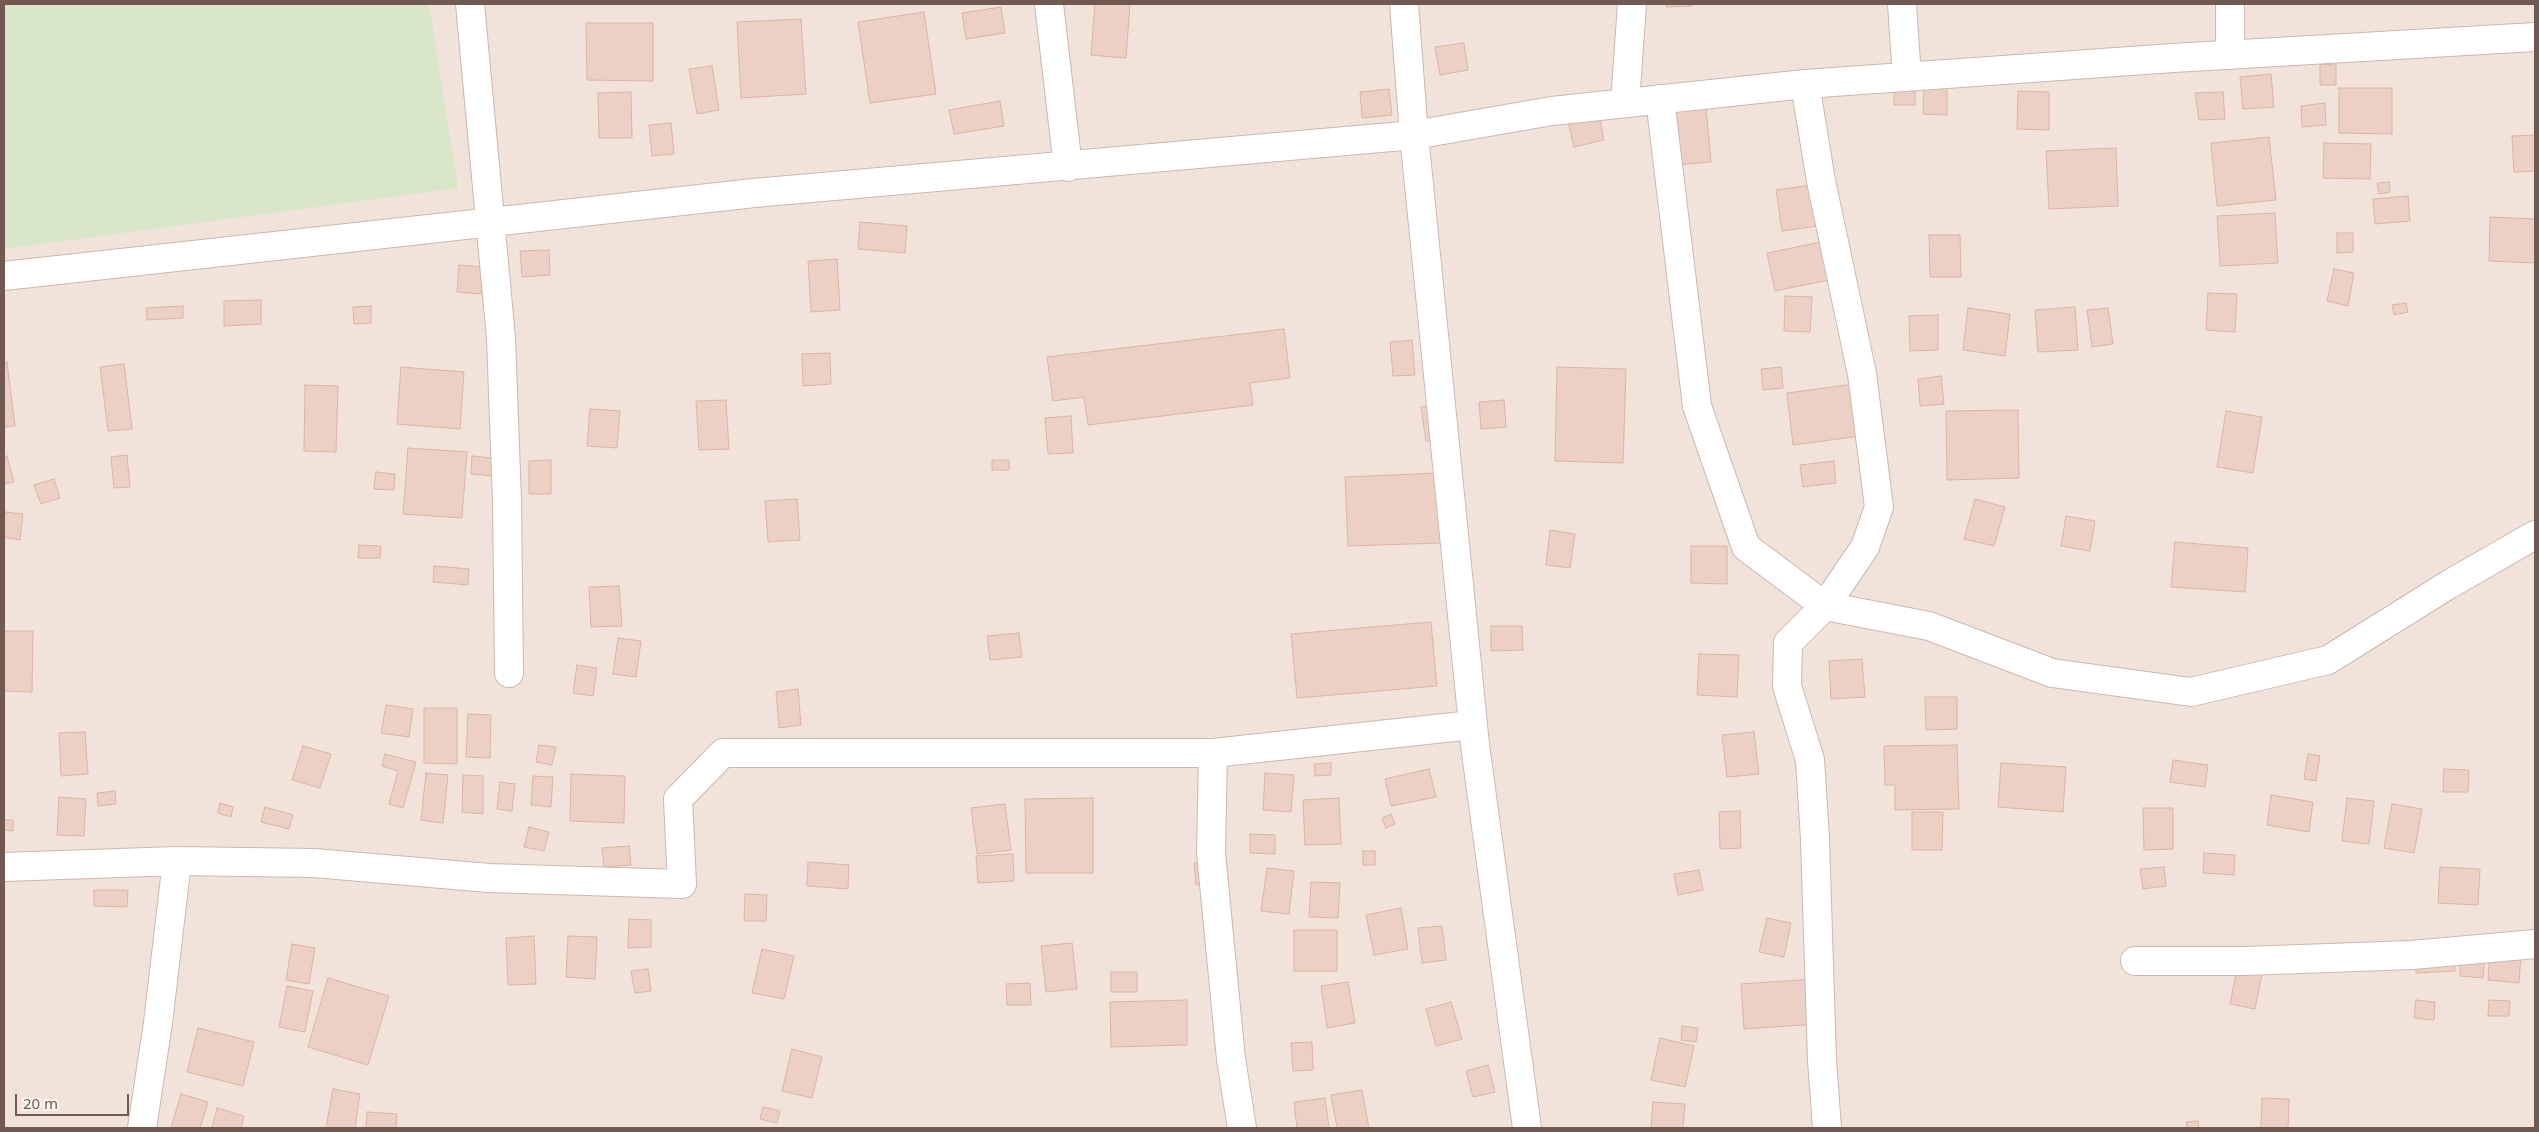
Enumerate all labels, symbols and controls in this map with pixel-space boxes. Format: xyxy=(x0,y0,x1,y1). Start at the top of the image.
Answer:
scale bar xyxy=(18,1084,131,1116)
text: 20 m xyxy=(23,1093,58,1113)

